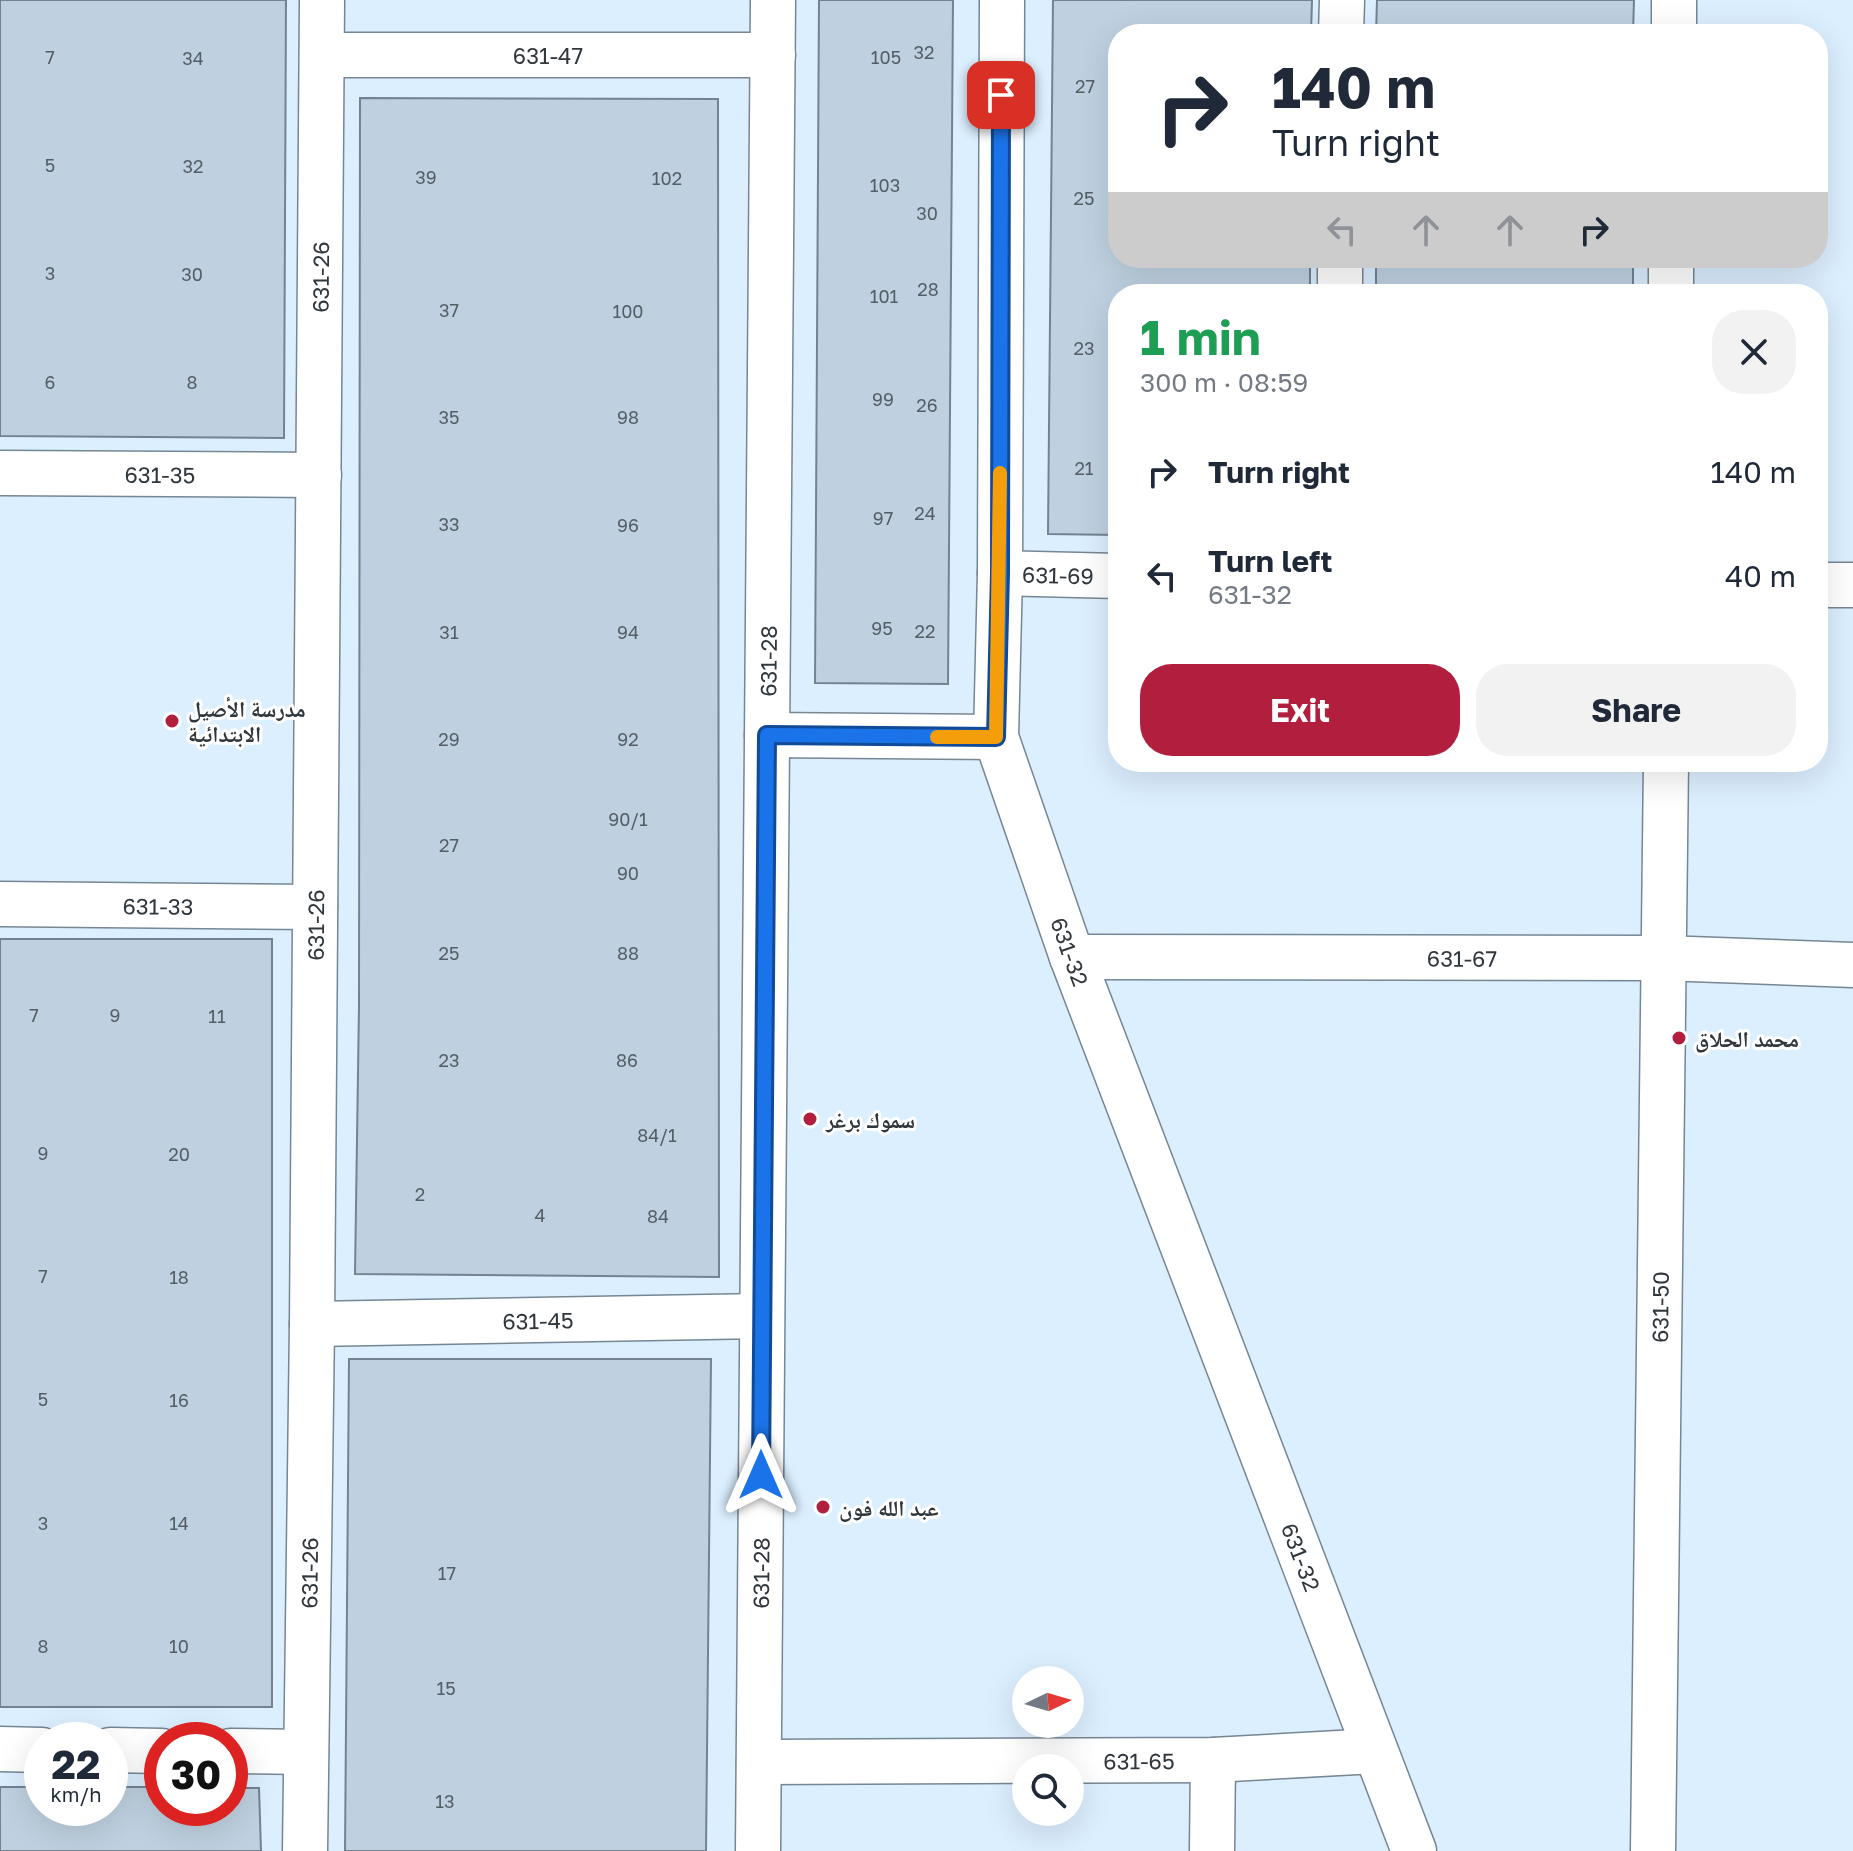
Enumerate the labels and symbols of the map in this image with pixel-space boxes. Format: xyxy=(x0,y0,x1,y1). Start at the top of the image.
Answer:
house number: 32 xyxy=(914,41,934,63)
street label: 631-47 xyxy=(513,42,583,69)
house number: 7 xyxy=(45,46,55,68)
house number: 105 xyxy=(871,46,901,68)
house number: 34 xyxy=(182,47,204,69)
pin xyxy=(967,61,1035,129)
house number: 27 xyxy=(1075,75,1095,97)
house number: 5 xyxy=(45,154,55,176)
house number: 32 xyxy=(183,155,203,177)
house number: 39 xyxy=(415,166,437,188)
house number: 102 xyxy=(652,167,682,189)
house number: 103 xyxy=(870,174,900,196)
house number: 25 xyxy=(1074,187,1094,209)
house number: 30 xyxy=(916,202,938,224)
street label: 631-26 xyxy=(306,241,334,313)
house number: 3 xyxy=(45,262,55,284)
house number: 30 xyxy=(181,263,203,285)
house number: 28 xyxy=(917,278,939,300)
house number: 101 xyxy=(870,285,899,307)
house number: 37 xyxy=(439,299,459,321)
house number: 100 xyxy=(612,300,644,322)
house number: 23 xyxy=(1074,337,1094,359)
house number: 6 xyxy=(45,371,55,393)
house number: 8 xyxy=(187,371,197,393)
house number: 99 xyxy=(872,388,894,410)
house number: 26 xyxy=(916,394,938,416)
house number: 35 xyxy=(439,406,459,428)
house number: 98 xyxy=(617,406,639,428)
house number: 21 xyxy=(1074,457,1094,479)
street label: 631-35 xyxy=(124,460,196,488)
house number: 24 xyxy=(914,502,936,524)
house number: 97 xyxy=(873,507,893,529)
house number: 33 xyxy=(438,513,460,535)
house number: 96 xyxy=(617,514,639,536)
street label: 631-69 xyxy=(1022,560,1094,589)
house number: 95 xyxy=(871,617,893,639)
house number: 22 xyxy=(915,620,935,642)
house number: 31 xyxy=(439,621,459,643)
house number: 94 xyxy=(617,621,639,643)
street label: 631-28 xyxy=(754,625,781,697)
place label: مدرسة الأصيل الابتدائية xyxy=(188,695,306,747)
marker: مدرسة الأصيل الابتدائية xyxy=(163,712,181,730)
house number: 29 xyxy=(438,728,460,750)
house number: 92 xyxy=(617,728,639,750)
house number: 90/1 xyxy=(608,808,648,830)
house number: 27 xyxy=(439,834,459,856)
house number: 90 xyxy=(617,862,639,884)
street label: 631-26 xyxy=(301,889,329,961)
street label: 631-33 xyxy=(122,892,194,919)
street label: 631-32 xyxy=(1046,914,1095,989)
house number: 25 xyxy=(439,942,459,964)
house number: 88 xyxy=(617,942,639,964)
street label: 631-67 xyxy=(1427,944,1497,971)
house number: 7 xyxy=(29,1004,39,1026)
house number: 9 xyxy=(110,1004,120,1026)
house number: 11 xyxy=(208,1005,226,1027)
place label: محمد الحلاق xyxy=(1695,1025,1799,1053)
marker: محمد الحلاق xyxy=(1670,1029,1688,1047)
house number: 23 xyxy=(439,1049,459,1071)
house number: 86 xyxy=(616,1049,638,1071)
place label: سموك برغر xyxy=(825,1106,915,1133)
marker: سموك برغر xyxy=(801,1110,819,1128)
house number: 84/1 xyxy=(637,1124,677,1146)
house number: 9 xyxy=(38,1142,48,1164)
house number: 20 xyxy=(168,1143,190,1165)
house number: 2 xyxy=(415,1183,425,1205)
house number: 4 xyxy=(535,1204,546,1226)
house number: 84 xyxy=(647,1205,669,1227)
house number: 7 xyxy=(38,1265,48,1287)
house number: 18 xyxy=(169,1266,189,1288)
street label: 631-50 xyxy=(1646,1271,1673,1343)
street label: 631-45 xyxy=(502,1306,574,1334)
house number: 5 xyxy=(38,1388,48,1410)
house number: 16 xyxy=(169,1389,189,1411)
position arrow xyxy=(719,1433,803,1517)
place label: عبد الله فون xyxy=(839,1494,939,1522)
marker: عبد الله فون xyxy=(814,1498,832,1516)
house number: 3 xyxy=(38,1512,48,1534)
house number: 14 xyxy=(169,1512,189,1534)
street label: 631-32 xyxy=(1276,1519,1327,1595)
street label: 631-26 xyxy=(295,1537,323,1609)
street label: 631-28 xyxy=(746,1537,774,1609)
house number: 17 xyxy=(438,1562,456,1584)
house number: 8 xyxy=(38,1635,48,1657)
house number: 10 xyxy=(169,1635,189,1657)
north arrow xyxy=(1012,1666,1084,1738)
house number: 15 xyxy=(436,1677,456,1699)
speed limit sign: 30 xyxy=(144,1722,248,1826)
street label: 631-65 xyxy=(1103,1747,1175,1774)
house number: 13 xyxy=(435,1790,455,1812)

